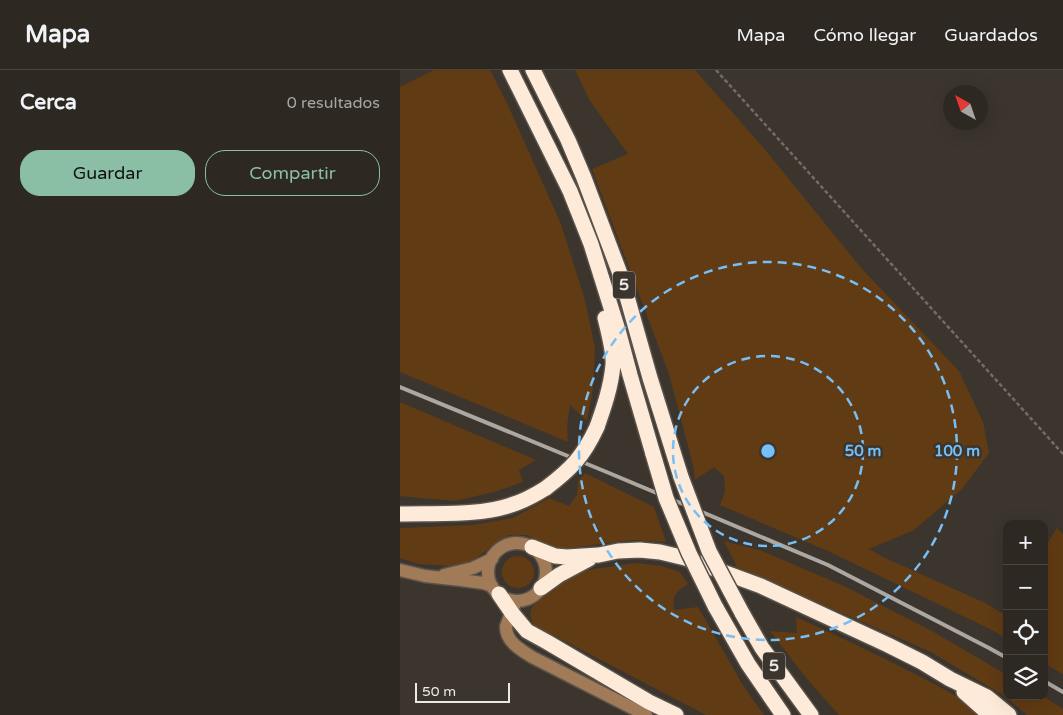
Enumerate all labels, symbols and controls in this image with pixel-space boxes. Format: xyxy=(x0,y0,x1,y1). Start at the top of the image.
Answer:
text: Mapa xyxy=(25,20,90,49)
text: Mapa xyxy=(736,24,785,46)
text: Cómo llegar xyxy=(813,24,916,46)
text: Guardados xyxy=(944,24,1038,46)
north arrow xyxy=(943,85,988,130)
text: Cerca xyxy=(20,90,77,115)
text: 0 resultados xyxy=(287,93,380,113)
button: Guardar xyxy=(20,150,195,196)
button: Compartir xyxy=(205,150,380,196)
road number: 5 xyxy=(613,272,635,298)
centre of rings xyxy=(759,442,777,460)
text: 50 m xyxy=(845,442,881,460)
text: 100 m xyxy=(934,442,980,460)
map controls xyxy=(1003,520,1048,700)
button: + xyxy=(1003,520,1048,565)
button: − xyxy=(1003,565,1048,610)
button: locate xyxy=(1003,610,1048,655)
road number: 5 xyxy=(763,652,785,680)
button: layers xyxy=(1003,655,1048,700)
scale bar xyxy=(415,680,510,703)
text: 50 m xyxy=(422,683,456,700)

